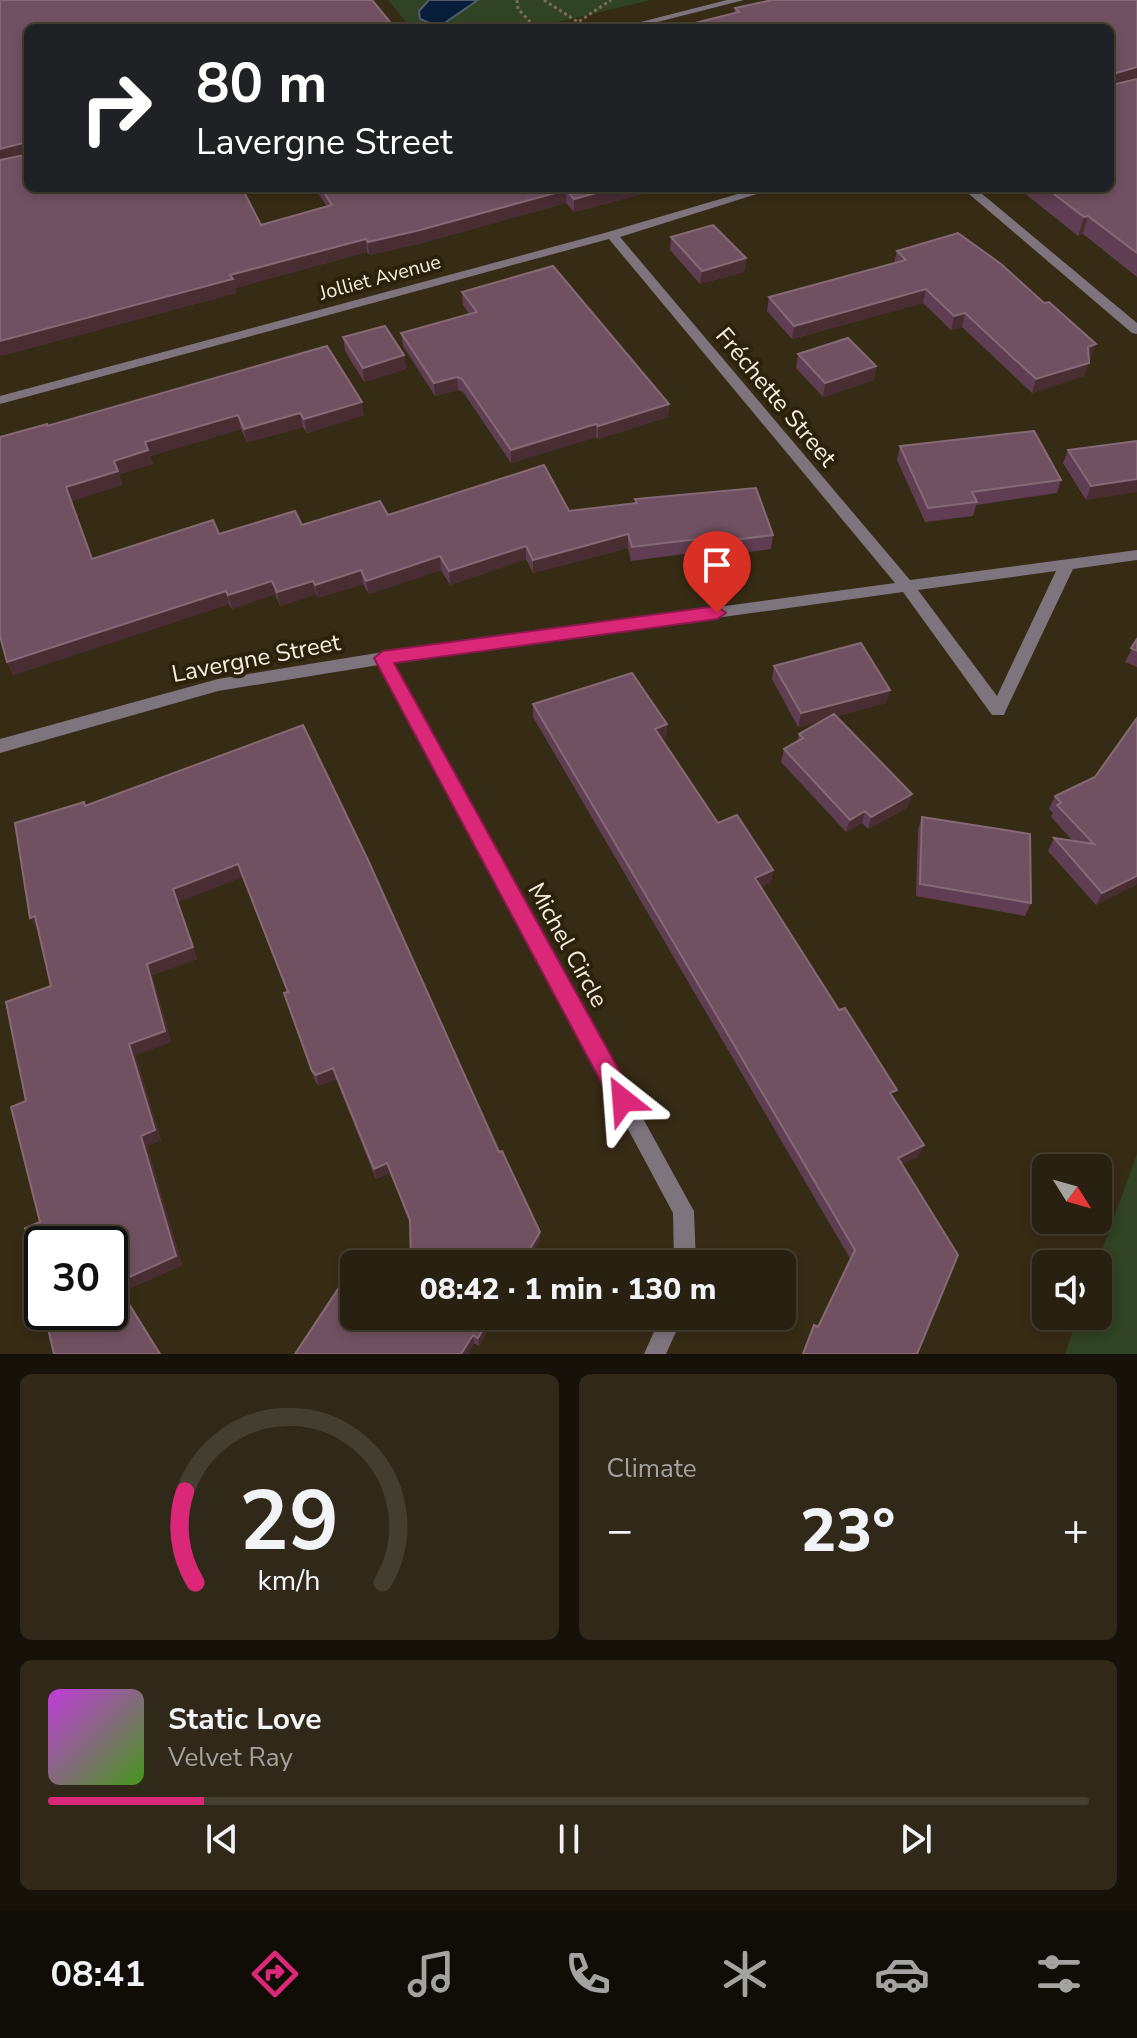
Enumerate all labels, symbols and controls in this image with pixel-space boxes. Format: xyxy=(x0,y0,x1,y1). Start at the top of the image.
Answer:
text: 80 m xyxy=(196,45,327,122)
icon: right xyxy=(64,56,168,160)
text: Lavergne Street xyxy=(196,118,453,167)
street label: Jolliet Avenue xyxy=(315,248,444,307)
street label: Fréchette Street xyxy=(708,321,844,474)
pin xyxy=(683,531,751,613)
icon: arrive xyxy=(695,543,739,587)
street label: Lavergne Street xyxy=(169,626,344,690)
street label: Michel Circle xyxy=(521,877,615,1013)
position arrow xyxy=(581,1058,665,1142)
north arrow xyxy=(1032,1154,1112,1234)
map controls xyxy=(1032,1154,1112,1330)
speed limit sign: 30 xyxy=(24,1226,128,1330)
button: sound xyxy=(1032,1250,1112,1330)
text: 08:42 · 1 min · 130 m xyxy=(420,1269,716,1310)
text: Climate xyxy=(607,1451,697,1486)
text: 29 xyxy=(239,1465,339,1578)
text: 23° xyxy=(800,1490,895,1572)
text: − xyxy=(607,1501,633,1561)
text: + xyxy=(1063,1501,1089,1561)
text: km/h xyxy=(258,1561,321,1600)
text: Static Love xyxy=(168,1699,322,1740)
text: Velvet Ray xyxy=(168,1740,293,1775)
icon: previous xyxy=(200,1817,244,1861)
icon: pause xyxy=(547,1817,591,1861)
icon: next xyxy=(894,1817,938,1861)
icon: directions xyxy=(247,1946,303,2002)
icon: music xyxy=(403,1946,459,2002)
icon: phone xyxy=(560,1946,616,2002)
icon: climate xyxy=(717,1946,773,2002)
icon: car xyxy=(874,1946,930,2002)
icon: filters xyxy=(1031,1946,1087,2002)
text: 08:41 xyxy=(50,1950,146,1999)

